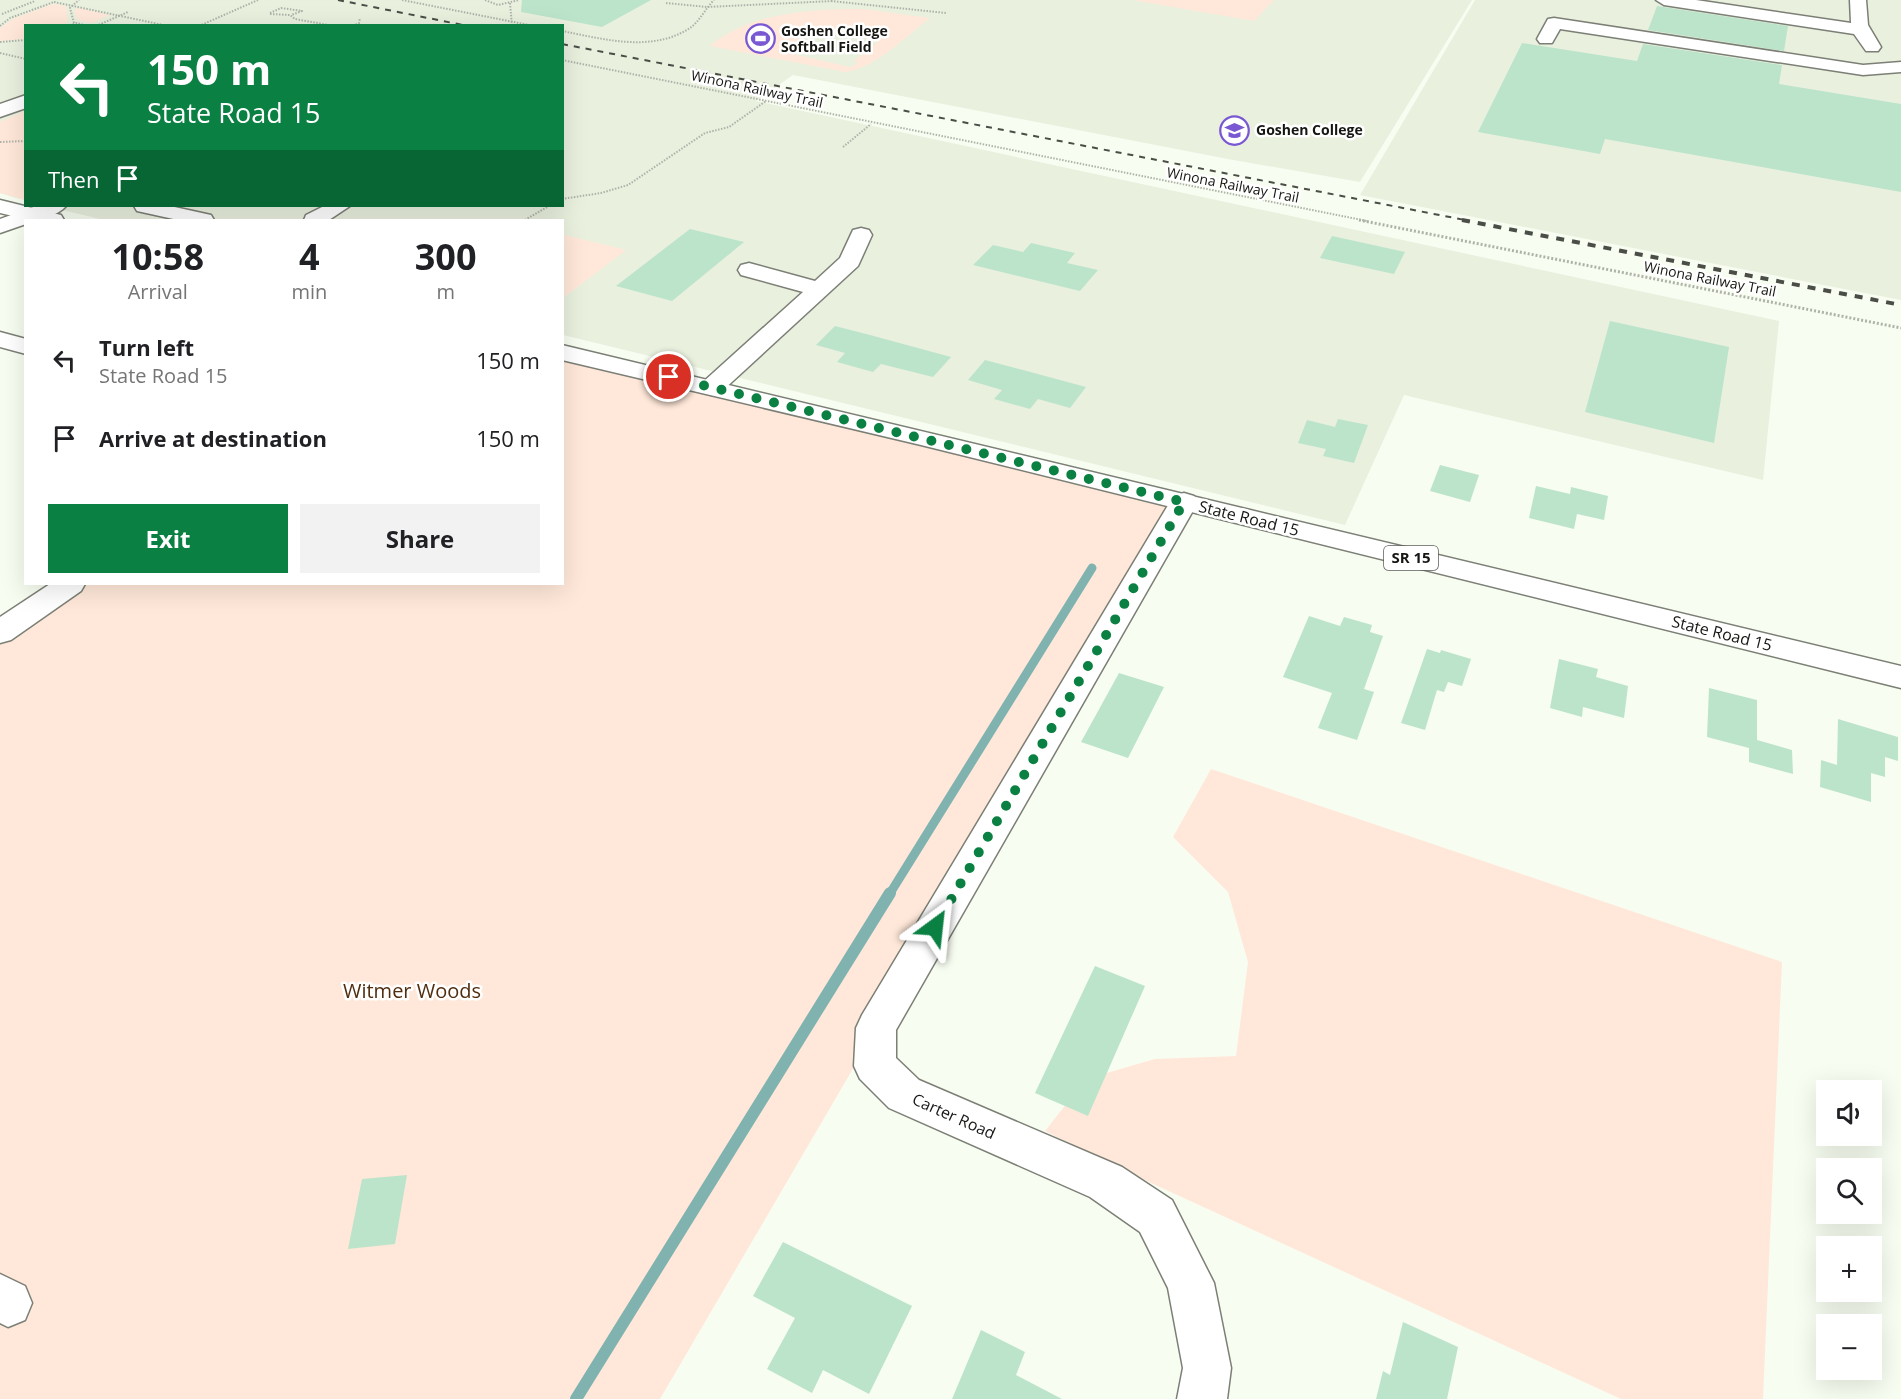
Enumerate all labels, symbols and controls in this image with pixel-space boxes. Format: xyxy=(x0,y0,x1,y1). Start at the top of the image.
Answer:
place label: Goshen College Softball Field xyxy=(781,21,888,56)
sports icon: Goshen College Softball Field xyxy=(744,23,776,55)
text: 150 m xyxy=(147,40,271,97)
icon: left xyxy=(48,48,126,126)
street label: Winona Railway Trail xyxy=(689,65,825,112)
text: State Road 15 xyxy=(147,94,321,131)
school or university icon: Goshen College xyxy=(1219,114,1251,146)
place label: Goshen College xyxy=(1256,120,1363,139)
icon: arrive xyxy=(111,162,144,195)
street label: Winona Railway Trail xyxy=(1165,162,1301,207)
text: Then xyxy=(48,164,99,194)
text: 10:58 xyxy=(111,232,204,281)
text: 4 xyxy=(299,232,320,281)
text: 300 xyxy=(415,232,477,281)
street label: Winona Railway Trail xyxy=(1642,256,1778,301)
text: Arrival xyxy=(128,278,188,305)
text: min xyxy=(291,278,327,305)
text: m xyxy=(436,278,455,305)
text: Turn left xyxy=(99,332,194,362)
icon: left xyxy=(48,344,81,377)
text: 150 m xyxy=(476,345,540,375)
pin xyxy=(643,351,694,402)
icon: arrive xyxy=(652,360,685,393)
text: State Road 15 xyxy=(99,362,228,389)
icon: arrive xyxy=(48,422,81,455)
text: Arrive at destination xyxy=(99,423,327,453)
text: 150 m xyxy=(476,423,540,453)
street label: State Road 15 xyxy=(1196,495,1302,541)
button: Exit xyxy=(48,504,288,573)
button: Share xyxy=(300,504,540,573)
road number: SR 15 xyxy=(1384,546,1438,570)
street label: State Road 15 xyxy=(1669,610,1775,656)
position arrow xyxy=(903,895,967,959)
park label: Witmer Woods xyxy=(343,977,481,1004)
map controls xyxy=(1816,1080,1882,1380)
button: sound xyxy=(1816,1080,1882,1146)
street label: Carter Road xyxy=(909,1088,999,1144)
button: search xyxy=(1816,1158,1882,1224)
button: + xyxy=(1816,1236,1882,1302)
button: − xyxy=(1816,1314,1882,1380)

